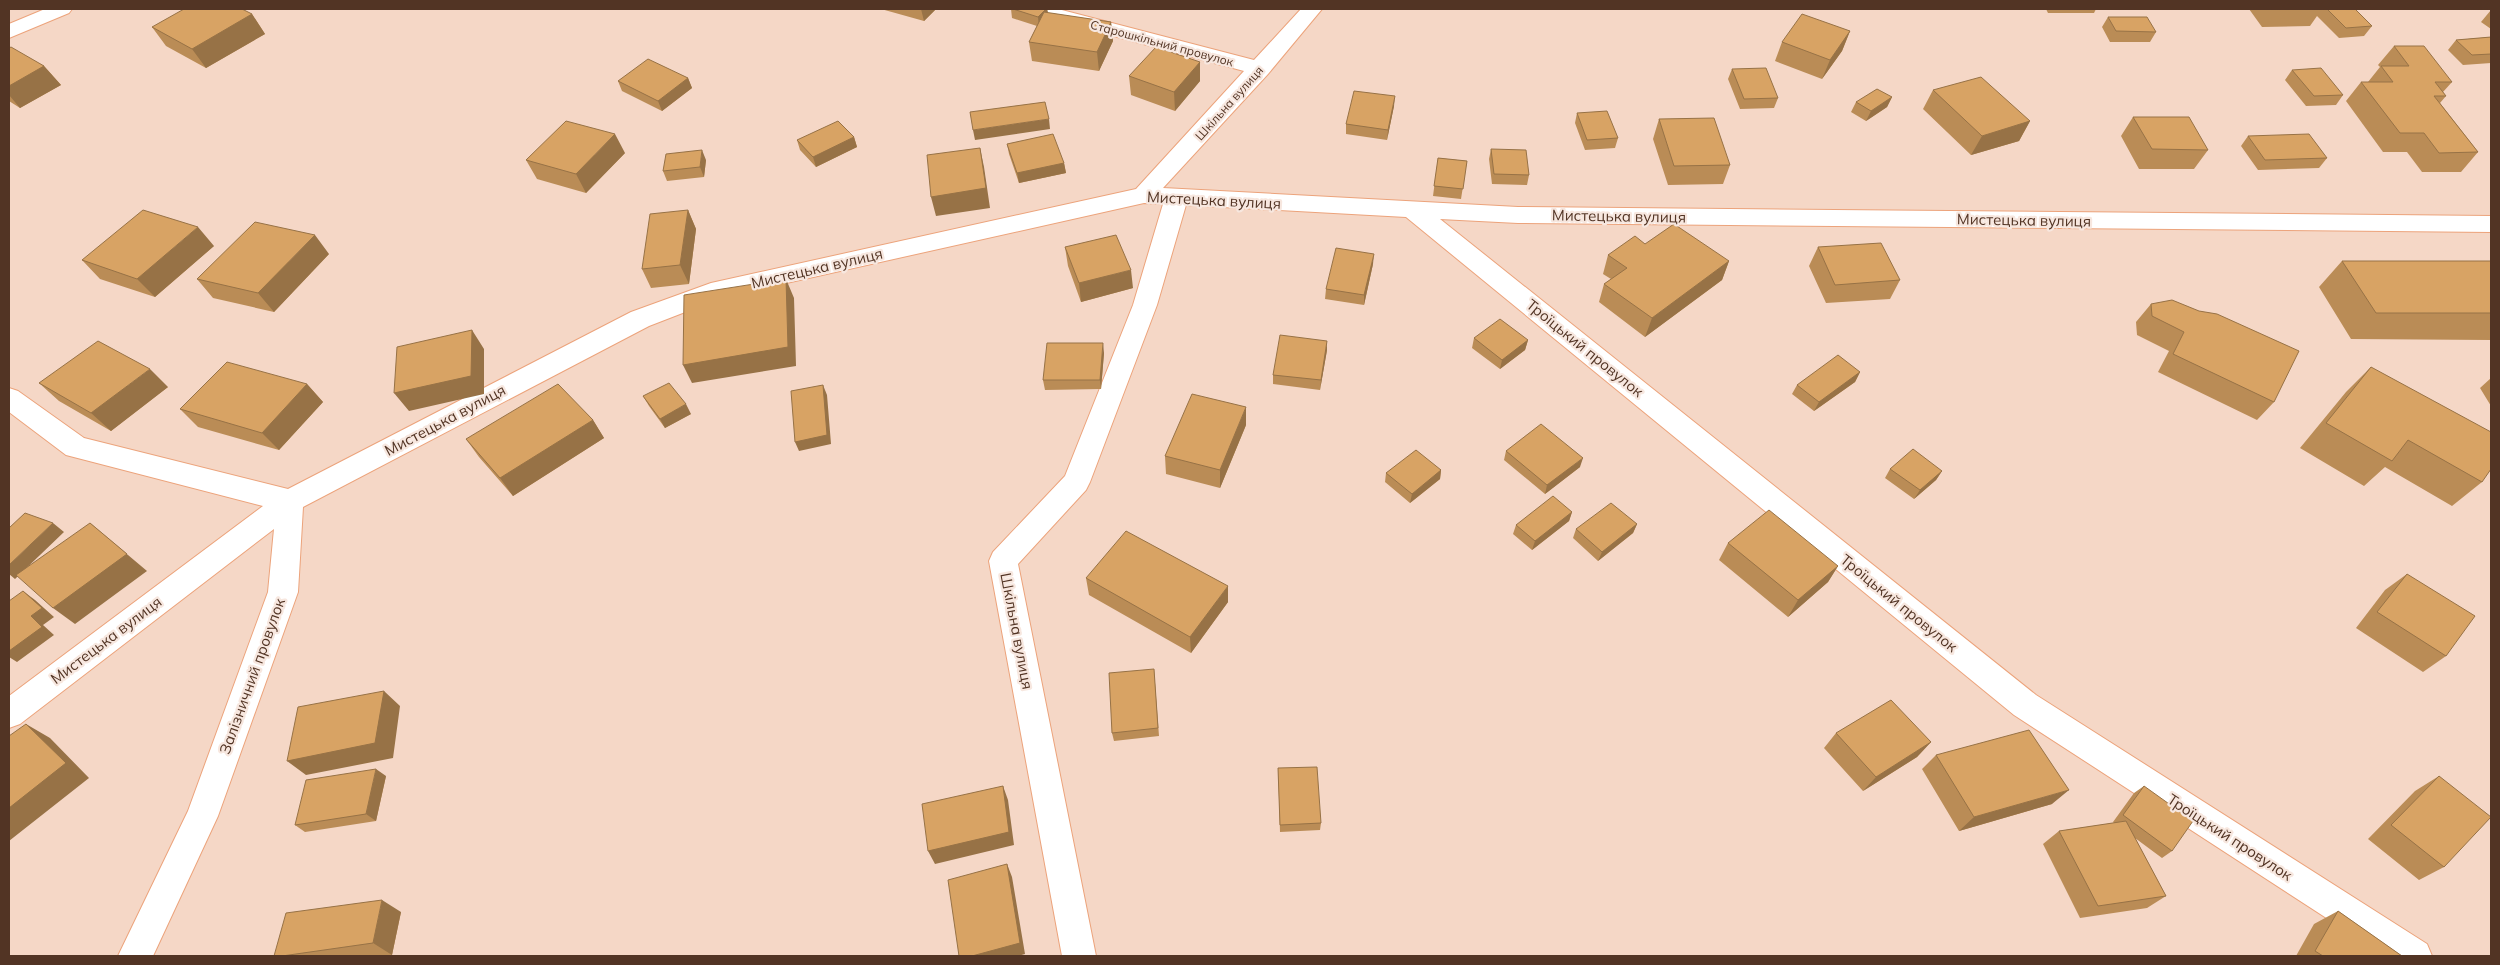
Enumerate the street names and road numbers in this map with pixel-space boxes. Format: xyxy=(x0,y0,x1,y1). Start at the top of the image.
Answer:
street label: Старошкільний провулок xyxy=(1089,17,1236,69)
street label: Шкільна вулиця xyxy=(1192,63,1266,143)
street label: Мистецька вулиця xyxy=(1147,187,1281,213)
street label: Мистецька вулиця xyxy=(1552,205,1686,227)
street label: Мистецька вулиця xyxy=(1957,209,2091,231)
street label: Мистецька вулиця xyxy=(749,244,885,292)
street label: Троїцький провулок xyxy=(1523,295,1648,402)
street label: Мистецька вулиця xyxy=(381,380,509,460)
street label: Троїцький провулок xyxy=(1837,550,1962,657)
street label: Шкільна вулиця xyxy=(996,571,1038,691)
street label: Мистецька вулиця xyxy=(47,592,165,688)
street label: Залізничний провулок xyxy=(215,595,289,757)
street label: Троїцький провулок xyxy=(2164,790,2297,885)

